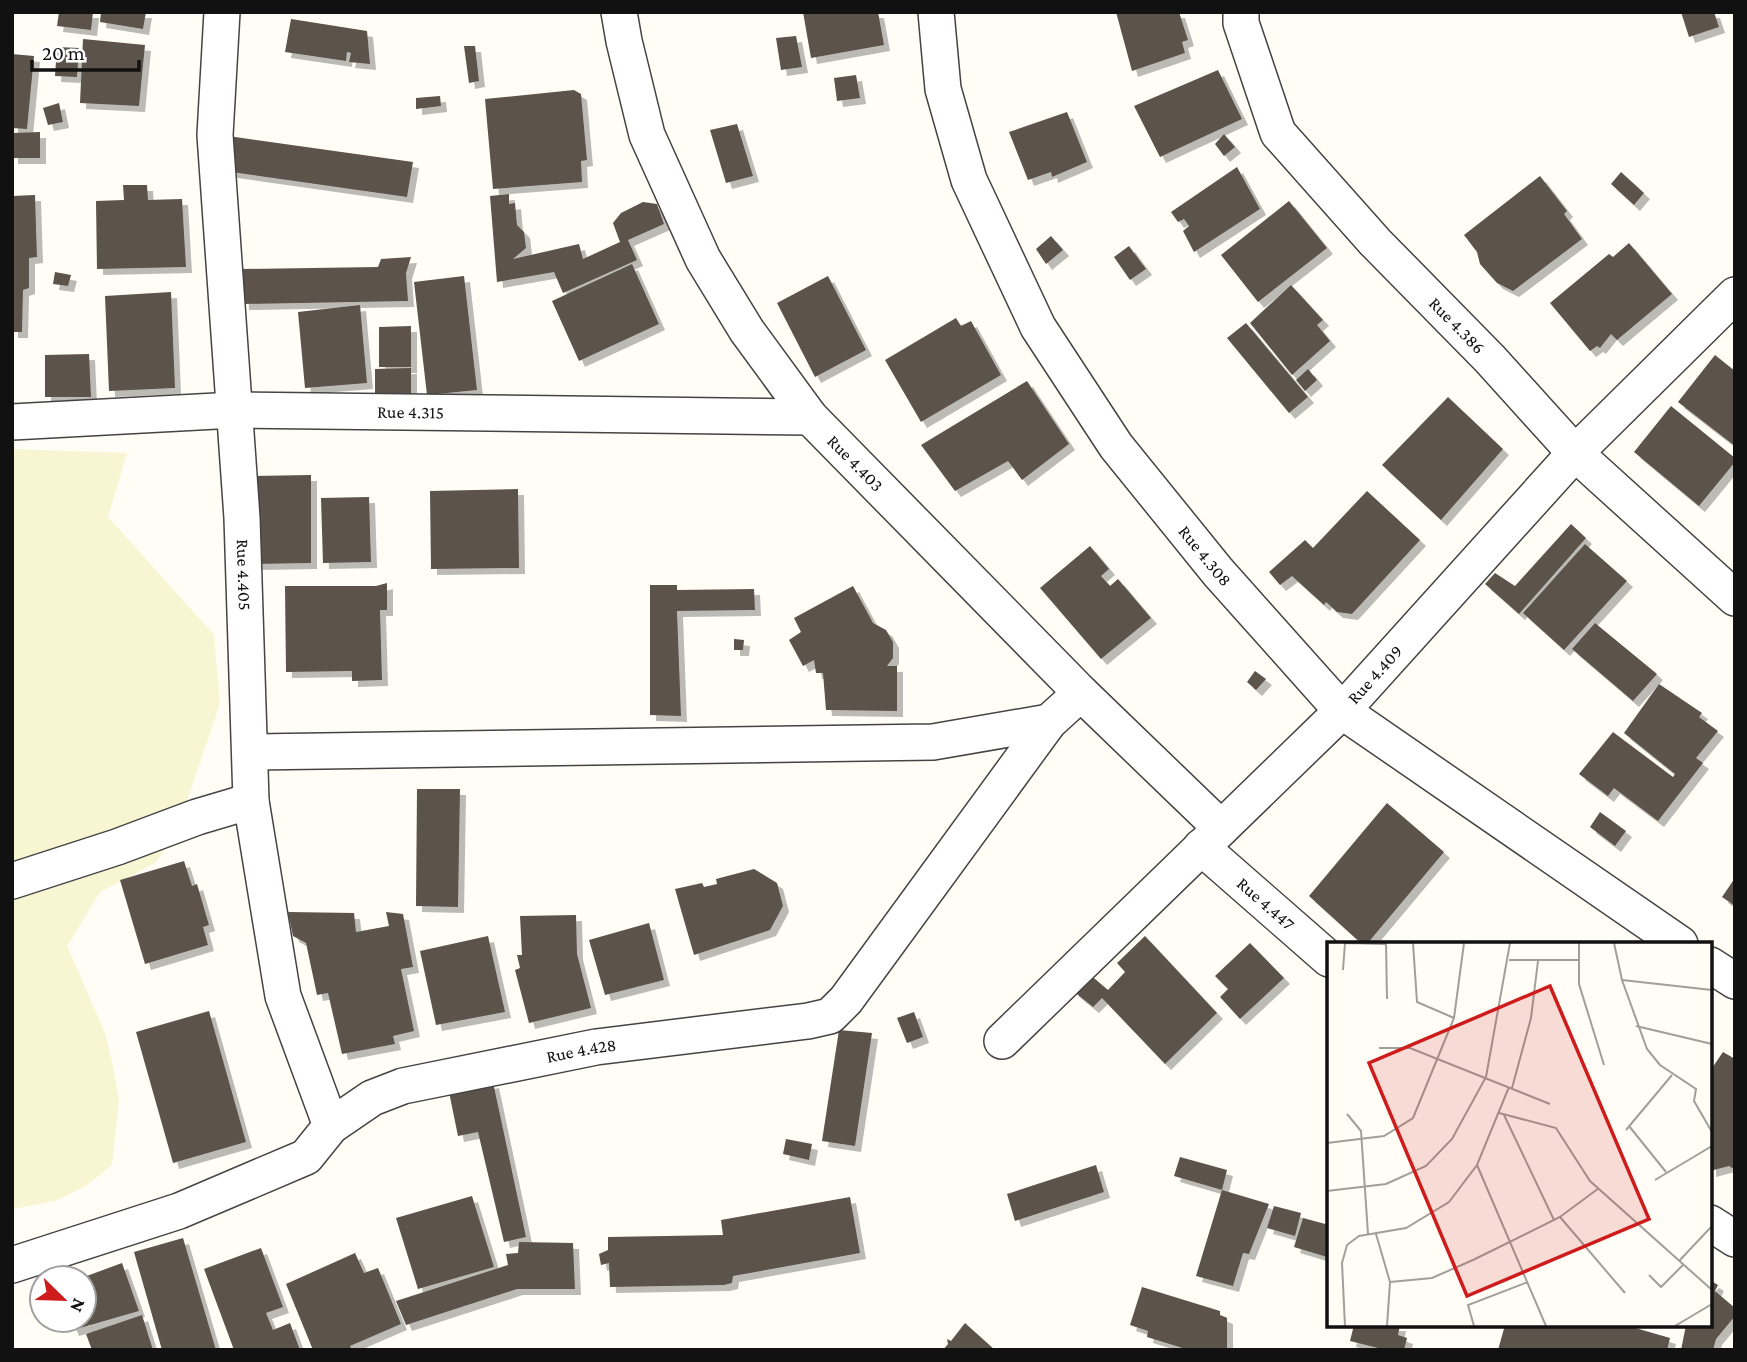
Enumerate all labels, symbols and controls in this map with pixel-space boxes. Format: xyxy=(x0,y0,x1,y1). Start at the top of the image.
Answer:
scale bar xyxy=(32,28,138,72)
text: 20 m xyxy=(42,41,85,65)
street label: Rue 4.386 xyxy=(1425,293,1489,358)
street label: Rue 4.315 xyxy=(377,402,444,423)
street label: Rue 4.403 xyxy=(823,431,887,496)
street label: Rue 4.308 xyxy=(1174,521,1236,590)
street label: Rue 4.405 xyxy=(233,539,255,611)
street label: Rue 4.409 xyxy=(1343,641,1407,708)
street label: Rue 4.447 xyxy=(1233,873,1299,934)
inset map xyxy=(1327,942,1712,1327)
street label: Rue 4.428 xyxy=(544,1035,617,1067)
north arrow xyxy=(28,1264,98,1334)
text: N xyxy=(66,1295,90,1316)

